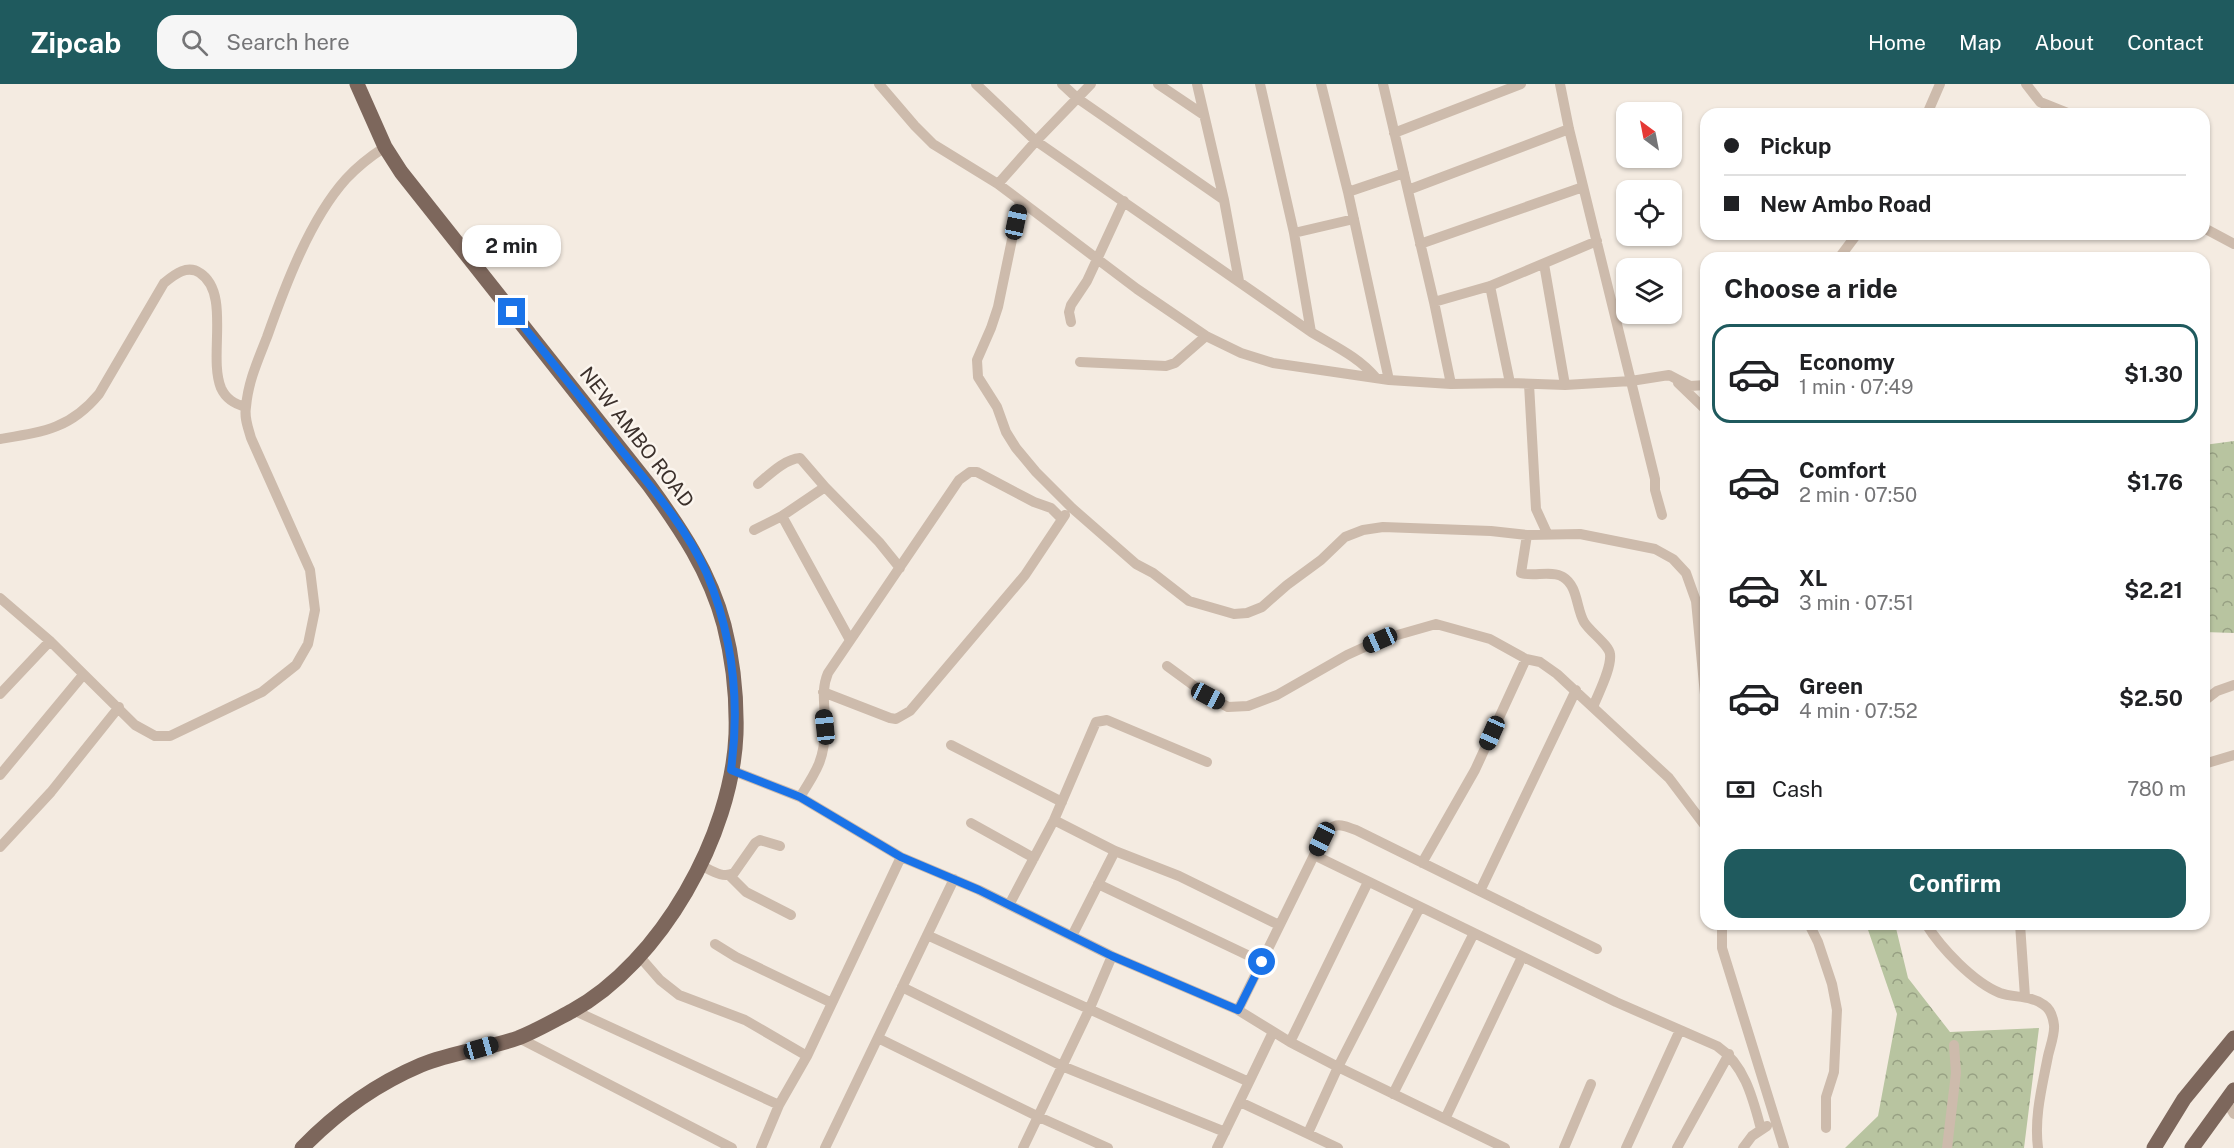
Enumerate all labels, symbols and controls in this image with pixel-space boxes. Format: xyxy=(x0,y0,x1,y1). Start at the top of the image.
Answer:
search box xyxy=(157,15,577,69)
text: Zipcab xyxy=(30,26,121,59)
icon: search xyxy=(178,26,211,59)
text: Search here xyxy=(226,29,350,55)
text: Home xyxy=(1868,30,1926,55)
text: Map xyxy=(1959,30,2002,55)
text: About xyxy=(2035,30,2094,55)
text: Contact xyxy=(2127,30,2204,55)
north arrow xyxy=(1616,102,1682,168)
map controls xyxy=(1616,102,1682,324)
text: Pickup xyxy=(1760,133,1831,159)
button: locate xyxy=(1616,180,1682,246)
text: New Ambo Road xyxy=(1760,191,1931,217)
car xyxy=(1003,203,1029,241)
callout: 2 min xyxy=(462,225,562,267)
text: 2 min xyxy=(485,234,538,258)
button: layers xyxy=(1616,258,1682,324)
text: Choose a ride xyxy=(1724,272,1898,304)
route end xyxy=(498,298,525,325)
icon: car xyxy=(1727,347,1781,401)
text: Economy xyxy=(1799,349,1895,375)
text: $1.30 xyxy=(2124,361,2183,387)
street label: NEW AMBO ROAD xyxy=(575,362,699,512)
text: 1 min · 07:49 xyxy=(1799,375,1913,399)
icon: car xyxy=(1727,455,1781,509)
text: Comfort xyxy=(1799,457,1886,483)
text: $1.76 xyxy=(2126,469,2183,495)
text: 2 min · 07:50 xyxy=(1799,483,1917,507)
icon: car xyxy=(1727,563,1781,617)
text: XL xyxy=(1799,565,1827,591)
text: $2.21 xyxy=(2124,577,2183,603)
text: 3 min · 07:51 xyxy=(1799,591,1914,615)
car xyxy=(1360,624,1400,656)
icon: car xyxy=(1727,671,1781,725)
text: Green xyxy=(1799,673,1863,699)
car xyxy=(1188,680,1228,712)
text: $2.50 xyxy=(2119,685,2183,711)
text: 4 min · 07:52 xyxy=(1799,699,1918,723)
car xyxy=(814,708,836,746)
car xyxy=(1476,713,1508,753)
icon: cash xyxy=(1724,773,1757,806)
text: Cash xyxy=(1772,776,1823,802)
text: 780 m xyxy=(2127,777,2186,801)
car xyxy=(1306,819,1338,859)
button: Confirm xyxy=(1724,849,2186,918)
route start xyxy=(1248,948,1275,975)
car xyxy=(461,1034,501,1062)

